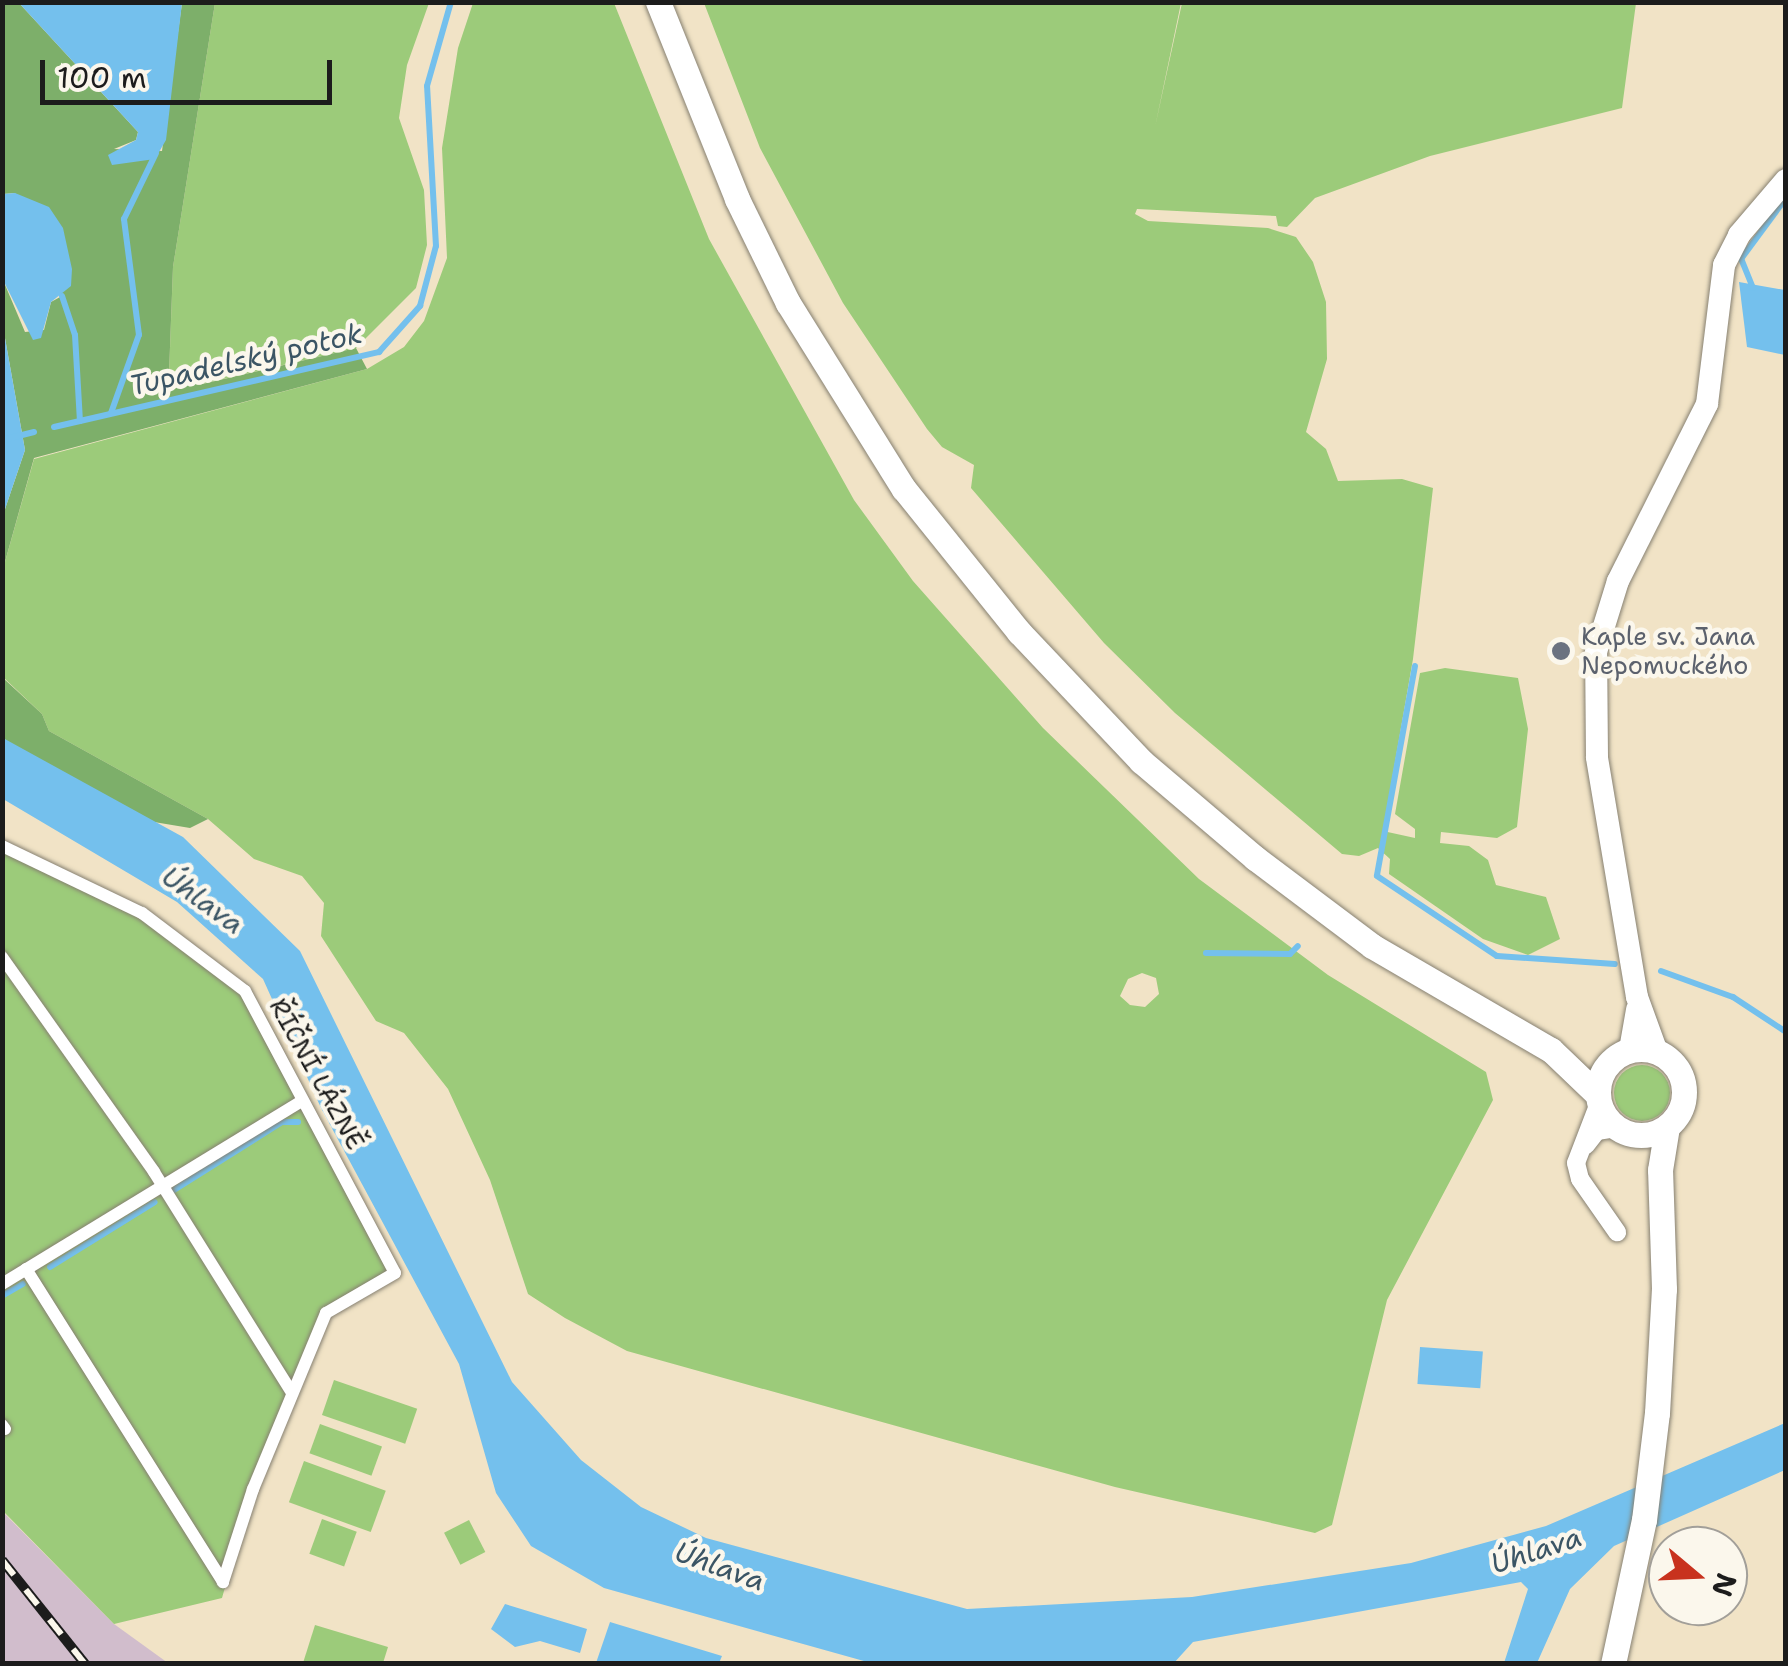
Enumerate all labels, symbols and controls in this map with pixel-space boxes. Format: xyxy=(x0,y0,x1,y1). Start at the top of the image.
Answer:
scale bar xyxy=(45,40,338,102)
text: 100 m xyxy=(57,57,147,98)
water label: Tupadelský potok xyxy=(126,316,366,402)
place label: Kaple sv. Jana Nepomuckého xyxy=(1581,622,1755,681)
marker: Kaple sv. Jana Nepomuckého xyxy=(1550,640,1572,662)
water label: Úhlava xyxy=(155,859,251,941)
street label: ŘÍČNÍ LÁZNĚ xyxy=(263,993,371,1155)
water label: Úhlava xyxy=(1486,1520,1586,1580)
north arrow xyxy=(1648,1526,1748,1626)
water label: Úhlava xyxy=(670,1534,770,1598)
text: N xyxy=(1703,1568,1746,1602)

